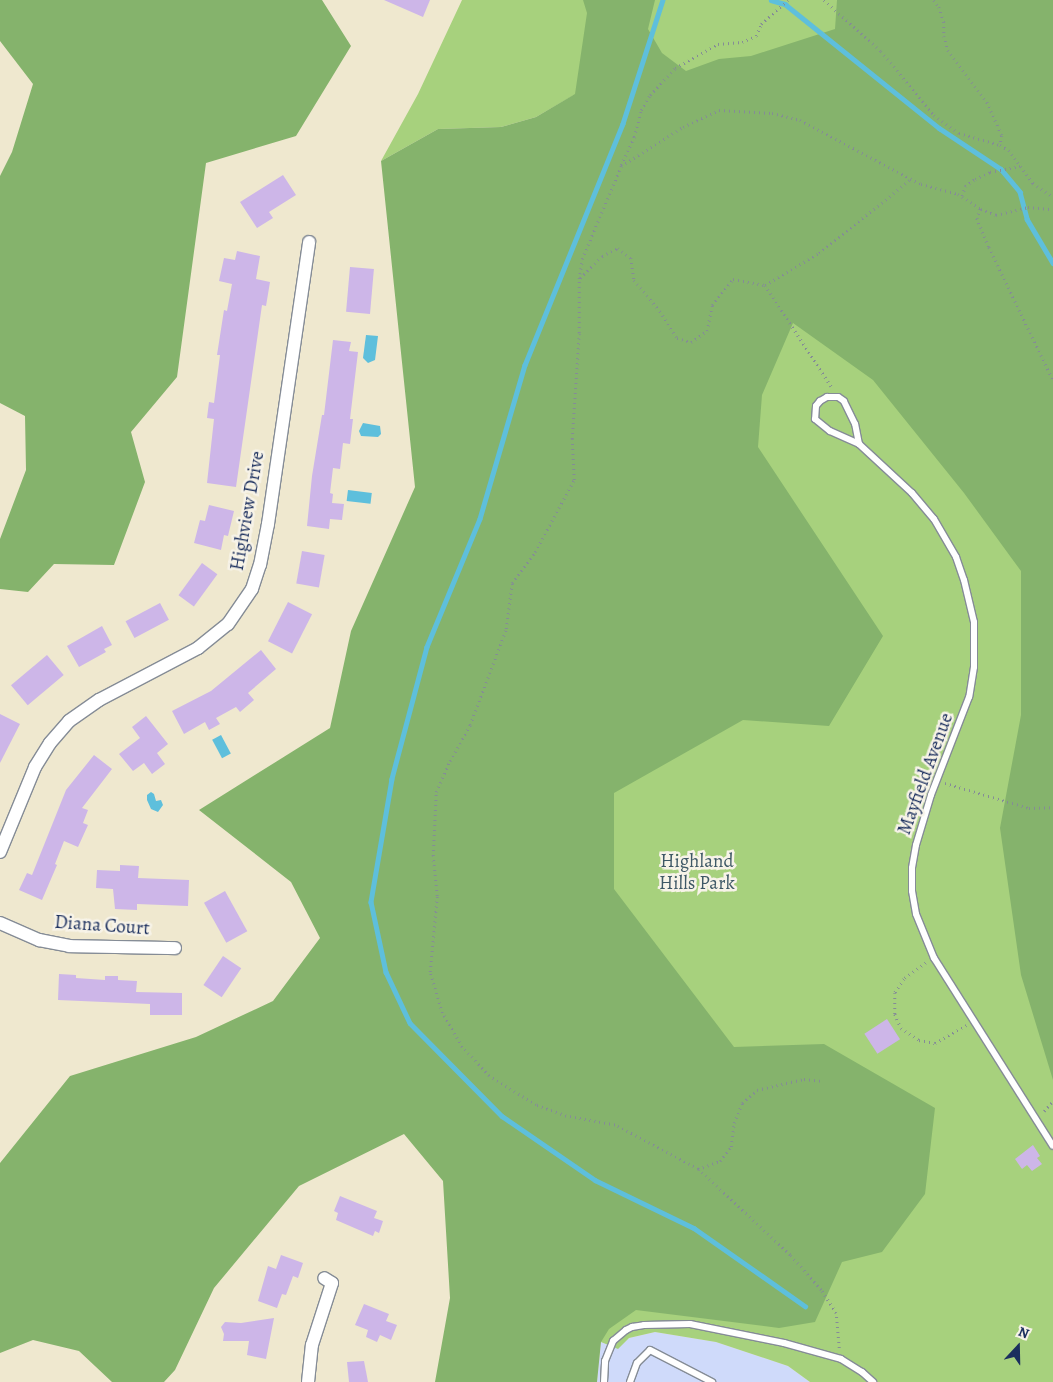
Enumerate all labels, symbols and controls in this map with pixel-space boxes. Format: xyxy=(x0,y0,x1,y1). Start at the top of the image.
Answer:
street label: Highview Drive xyxy=(226,449,270,573)
street label: Mayfield Avenue xyxy=(893,710,959,838)
park label: Highland Hills Park xyxy=(659,851,735,895)
street label: Diana Court xyxy=(54,911,150,941)
north arrow xyxy=(993,1322,1043,1372)
text: N xyxy=(1015,1322,1032,1343)

